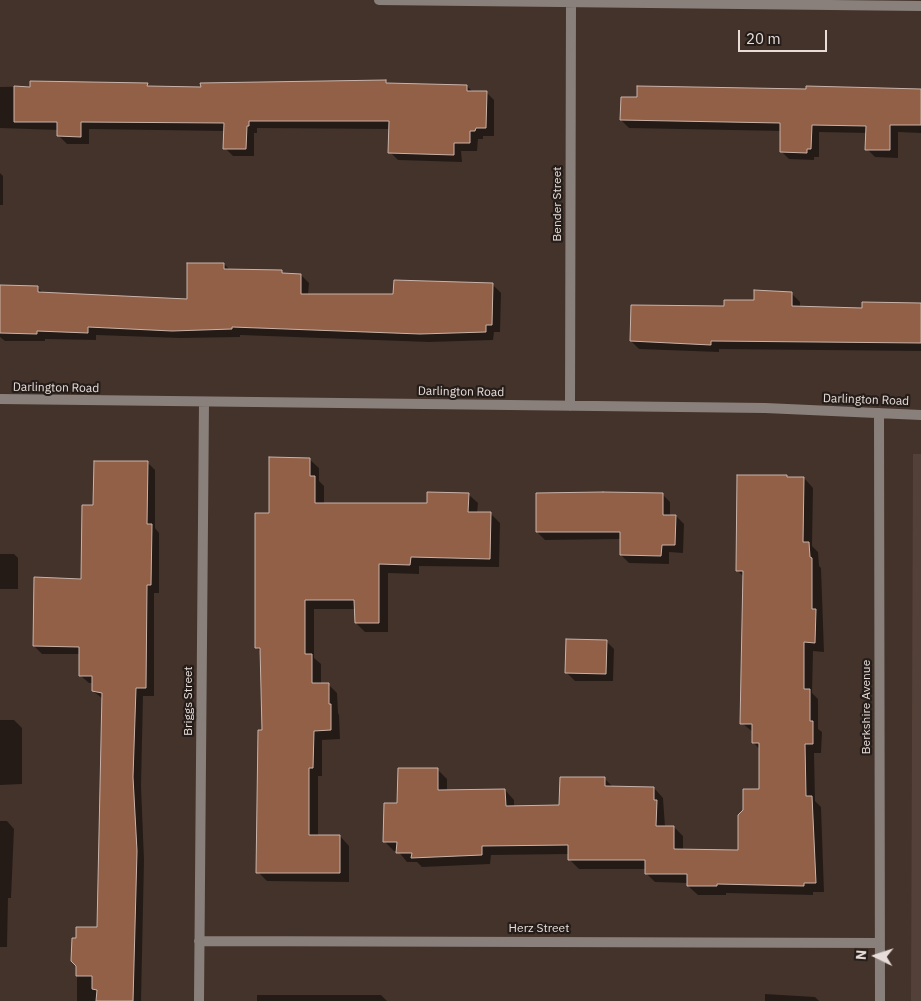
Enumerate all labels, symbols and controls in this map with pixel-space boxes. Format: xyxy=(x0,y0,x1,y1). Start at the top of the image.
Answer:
scale bar xyxy=(741,20,830,52)
text: 20 m xyxy=(746,29,781,48)
street label: Bender Street xyxy=(551,167,565,241)
street label: Darlington Road xyxy=(13,380,99,396)
street label: Darlington Road xyxy=(418,384,504,400)
street label: Darlington Road xyxy=(823,391,909,409)
street label: Berkshire Avenue xyxy=(860,660,874,754)
street label: Briggs Street xyxy=(182,666,196,736)
street label: Herz Street xyxy=(509,922,569,936)
north arrow xyxy=(851,931,901,981)
text: N xyxy=(852,949,870,961)

